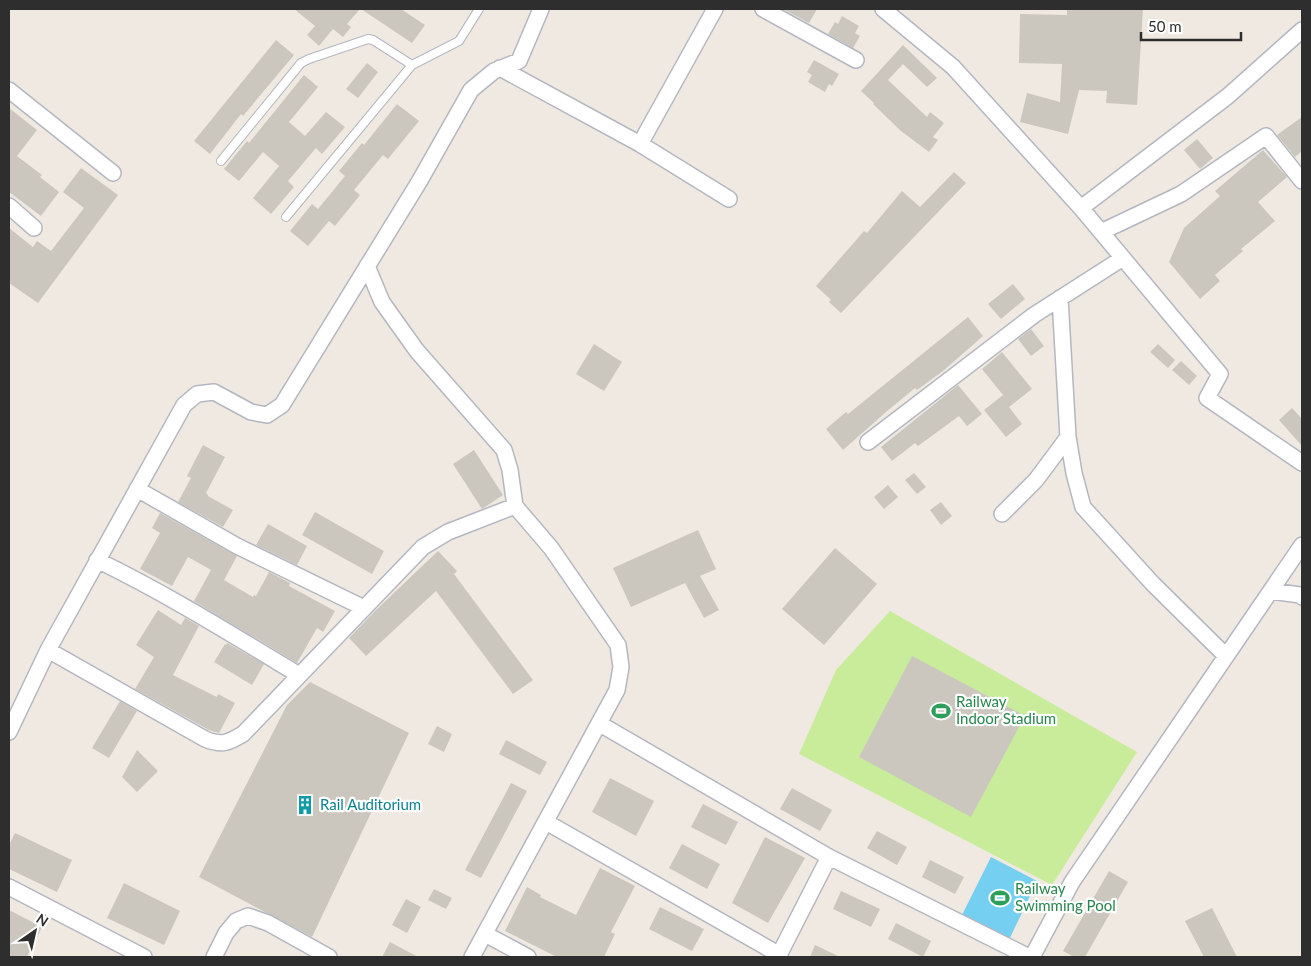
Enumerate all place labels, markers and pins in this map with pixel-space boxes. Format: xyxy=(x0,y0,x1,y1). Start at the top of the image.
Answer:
place label: Railway Indoor Stadium xyxy=(956,692,1056,727)
sports icon: Railway Indoor Stadium xyxy=(930,700,952,722)
building icon: Rail Auditorium xyxy=(294,794,316,816)
place label: Rail Auditorium xyxy=(320,795,421,813)
place label: Railway Swimming Pool xyxy=(1015,879,1116,914)
sports icon: Railway Swimming Pool xyxy=(989,887,1011,909)

